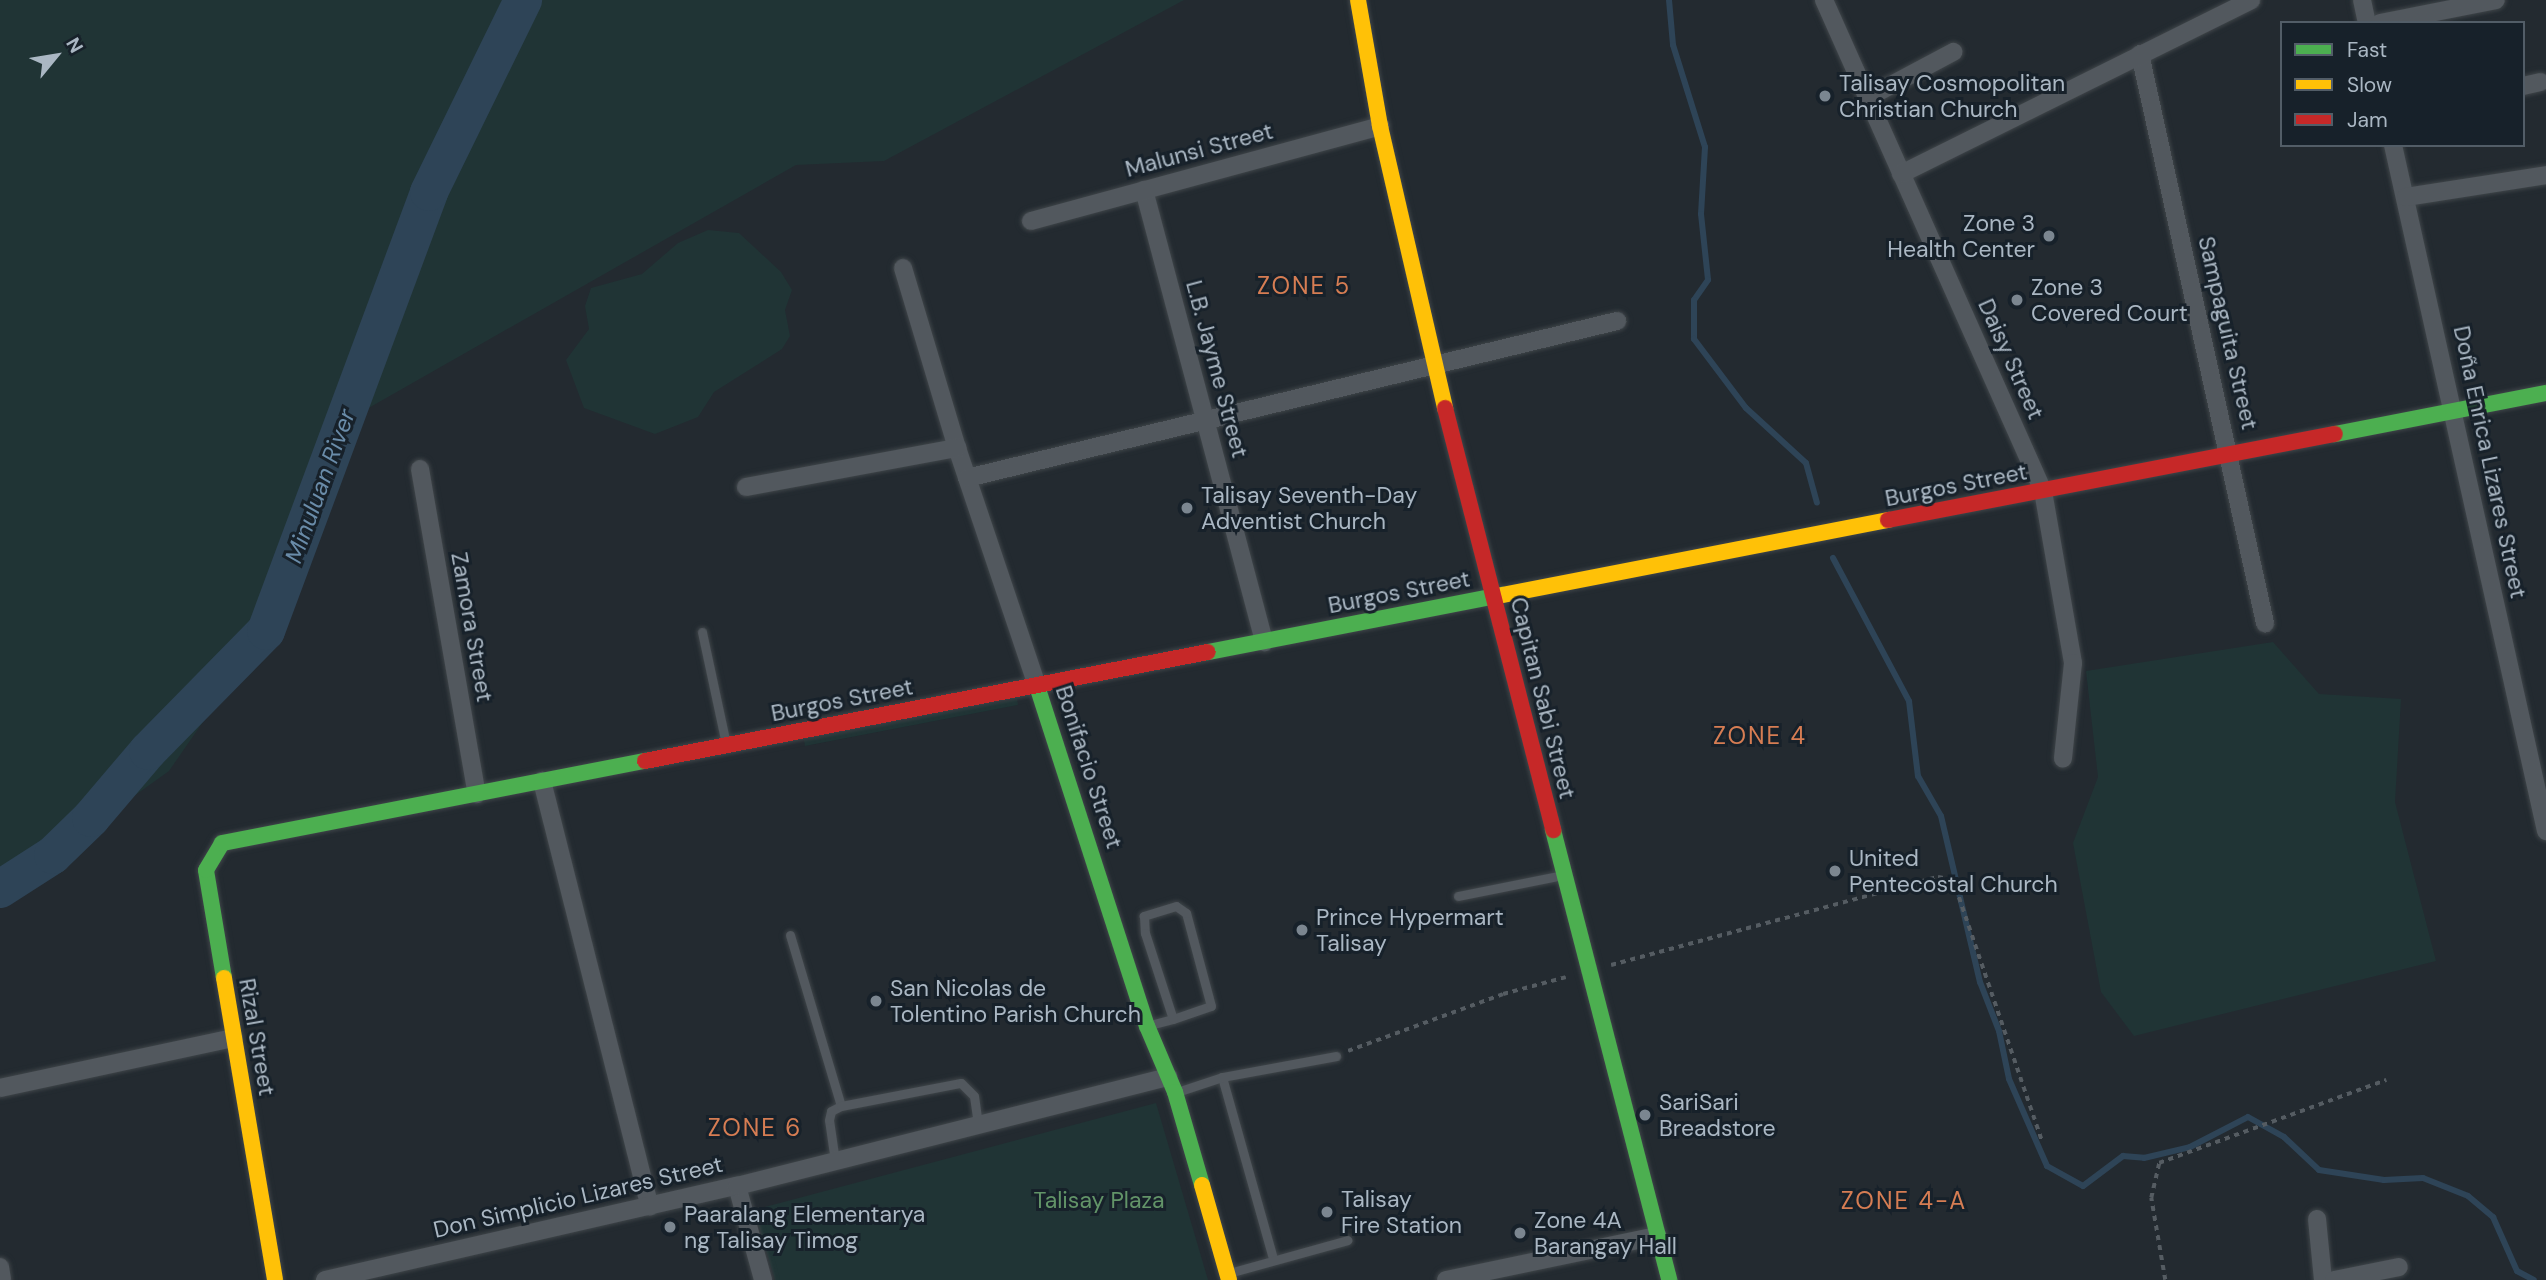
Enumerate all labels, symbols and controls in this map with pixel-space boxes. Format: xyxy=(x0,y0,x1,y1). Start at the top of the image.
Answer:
north arrow xyxy=(21,21,91,91)
legend xyxy=(2280,21,2525,147)
text: N xyxy=(60,33,89,57)
text: Fast xyxy=(2347,36,2387,64)
place label: Talisay Cosmopolitan Christian Church xyxy=(1839,69,2065,123)
text: Slow xyxy=(2347,71,2392,99)
marker: Talisay Cosmopolitan Christian Church xyxy=(1817,88,1833,104)
text: Jam xyxy=(2347,106,2388,134)
street label: Malunsi Street xyxy=(1122,117,1276,183)
place label: Zone 3 Health Center xyxy=(1887,209,2035,263)
marker: Zone 3 Health Center xyxy=(2041,228,2057,244)
street label: Sampaguita Street xyxy=(2192,234,2264,432)
district label: ZONE 5 xyxy=(1258,272,1350,300)
place label: Zone 3 Covered Court xyxy=(2031,273,2188,327)
street label: L.B. Jayme Street xyxy=(1180,277,1254,461)
marker: Zone 3 Covered Court xyxy=(2009,292,2025,308)
street label: Daisy Street xyxy=(1972,294,2050,424)
street label: Doña Enrica Lizares Street xyxy=(2448,323,2532,601)
water label: Minuluan River xyxy=(279,405,361,567)
street label: Burgos Street xyxy=(1883,458,2029,512)
place label: Talisay Seventh-Day Adventist Church xyxy=(1201,481,1417,535)
marker: Talisay Seventh-Day Adventist Church xyxy=(1179,500,1195,516)
street label: Zamora Street xyxy=(445,550,499,704)
street label: Burgos Street xyxy=(1326,565,1472,619)
street label: Capitan Sabi Street xyxy=(1505,594,1581,802)
street label: Burgos Street xyxy=(769,673,915,727)
street label: Bonifacio Street xyxy=(1050,682,1128,852)
district label: ZONE 4 xyxy=(1714,722,1806,750)
place label: United Pentecostal Church xyxy=(1849,844,2058,898)
marker: United Pentecostal Church xyxy=(1827,863,1843,879)
place label: Prince Hypermart Talisay xyxy=(1316,903,1504,957)
marker: Prince Hypermart Talisay xyxy=(1294,922,1310,938)
place label: San Nicolas de Tolentino Parish Church xyxy=(890,974,1141,1028)
street label: Rizal Street xyxy=(233,976,281,1098)
marker: San Nicolas de Tolentino Parish Church xyxy=(868,993,884,1009)
place label: SariSari Breadstore xyxy=(1659,1088,1775,1142)
marker: SariSari Breadstore xyxy=(1637,1107,1653,1123)
district label: ZONE 6 xyxy=(708,1114,802,1142)
street label: Don Simplicio Lizares Street xyxy=(431,1150,725,1244)
place label: Talisay Fire Station xyxy=(1341,1185,1462,1239)
park label: Talisay Plaza xyxy=(1033,1186,1165,1214)
district label: ZONE 4-A xyxy=(1842,1187,1966,1215)
place label: Paaralang Elementarya ng Talisay Timog xyxy=(684,1200,925,1254)
marker: Talisay Fire Station xyxy=(1319,1204,1335,1220)
place label: Zone 4A Barangay Hall xyxy=(1534,1206,1677,1260)
marker: Paaralang Elementarya ng Talisay Timog xyxy=(662,1219,678,1235)
marker: Zone 4A Barangay Hall xyxy=(1512,1225,1528,1241)

